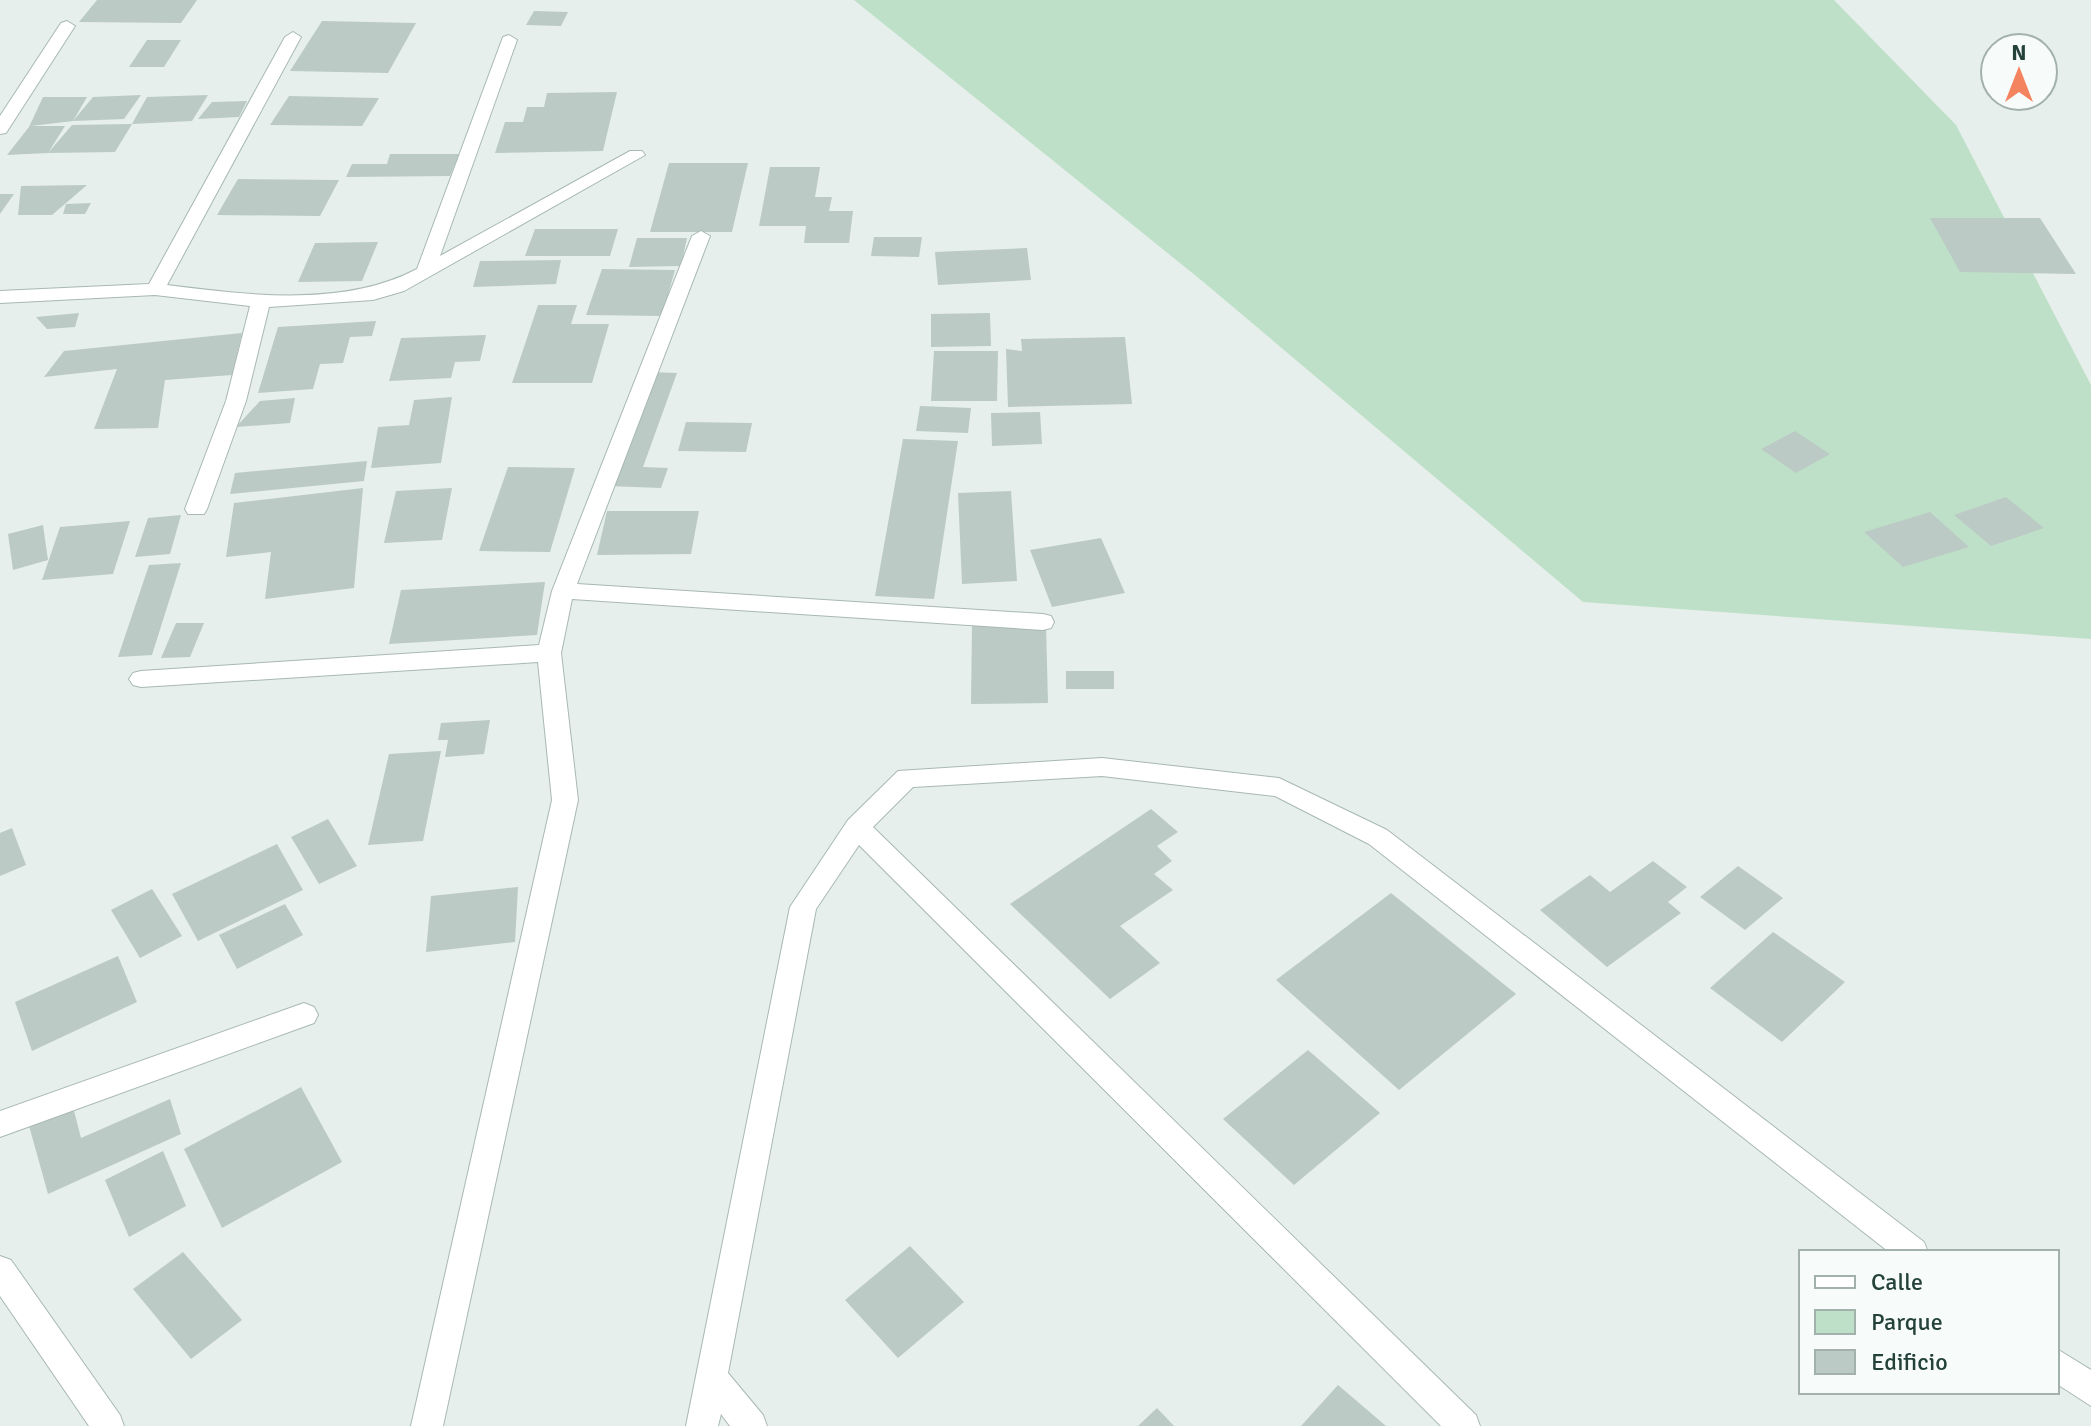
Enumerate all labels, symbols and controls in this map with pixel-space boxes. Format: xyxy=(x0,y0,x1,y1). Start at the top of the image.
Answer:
north arrow xyxy=(1979,32,2059,112)
text: N xyxy=(2011,39,2027,66)
legend xyxy=(1799,1250,2059,1394)
text: Calle xyxy=(1871,1267,1923,1297)
text: Parque xyxy=(1871,1307,1943,1337)
text: Edificio xyxy=(1871,1347,1948,1377)

